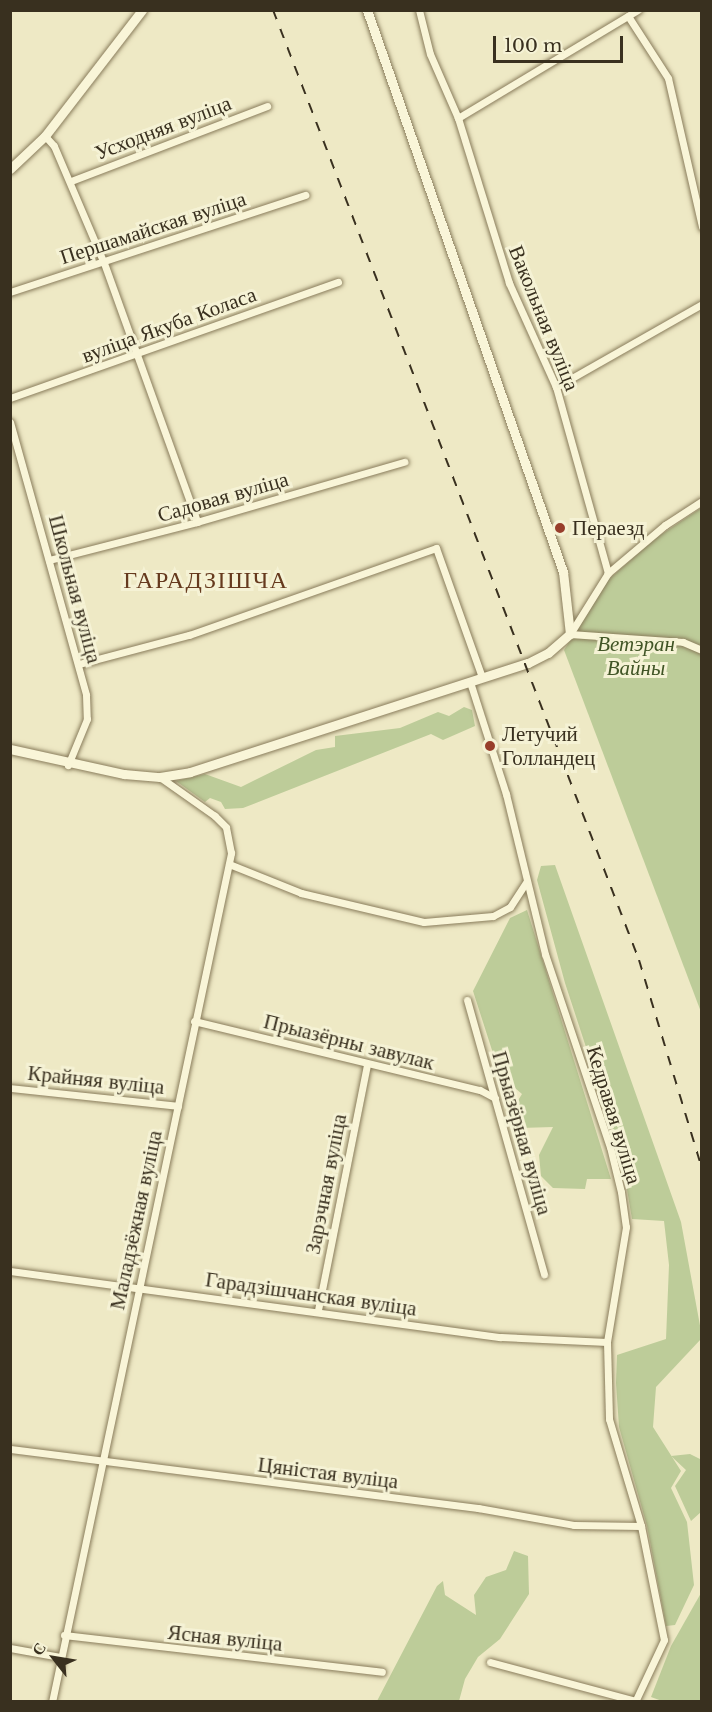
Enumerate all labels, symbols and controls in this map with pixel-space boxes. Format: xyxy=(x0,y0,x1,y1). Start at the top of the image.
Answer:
scale bar xyxy=(496,24,626,62)
text: 100 m xyxy=(504,35,562,57)
street label: Усходняя вуліца xyxy=(91,90,235,166)
street label: Першамайская вуліца xyxy=(57,186,249,270)
street label: Вакольная вуліца xyxy=(503,242,585,394)
street label: вуліца Якуба Коласа xyxy=(78,282,260,368)
street label: Садовая вуліца xyxy=(155,466,291,528)
street label: Школьная вуліца xyxy=(43,512,107,666)
place label: Пераезд xyxy=(572,515,644,541)
marker: Пераезд xyxy=(553,521,567,535)
district label: ГАРАДЗІШЧА xyxy=(123,566,289,594)
park label: Ветэран Вайны xyxy=(597,631,675,681)
place label: Летучий Голландец xyxy=(502,721,595,771)
marker: Летучий Голландец xyxy=(483,739,497,753)
street label: Прыазёрны завулак xyxy=(261,1009,437,1075)
street label: Кедравая вуліца xyxy=(581,1043,647,1187)
street label: Прыазёрная вуліца xyxy=(487,1048,557,1218)
street label: Крайняя вуліца xyxy=(26,1060,166,1100)
street label: Зарэчная вуліца xyxy=(300,1112,352,1256)
street label: Маладзёжная вуліца xyxy=(105,1128,167,1312)
street label: Гарадзішчанская вуліца xyxy=(204,1267,418,1321)
street label: Цяністая вуліца xyxy=(256,1452,400,1494)
street label: Ясная вуліца xyxy=(166,1619,284,1657)
north arrow xyxy=(24,1628,84,1688)
text: С xyxy=(27,1639,50,1659)

